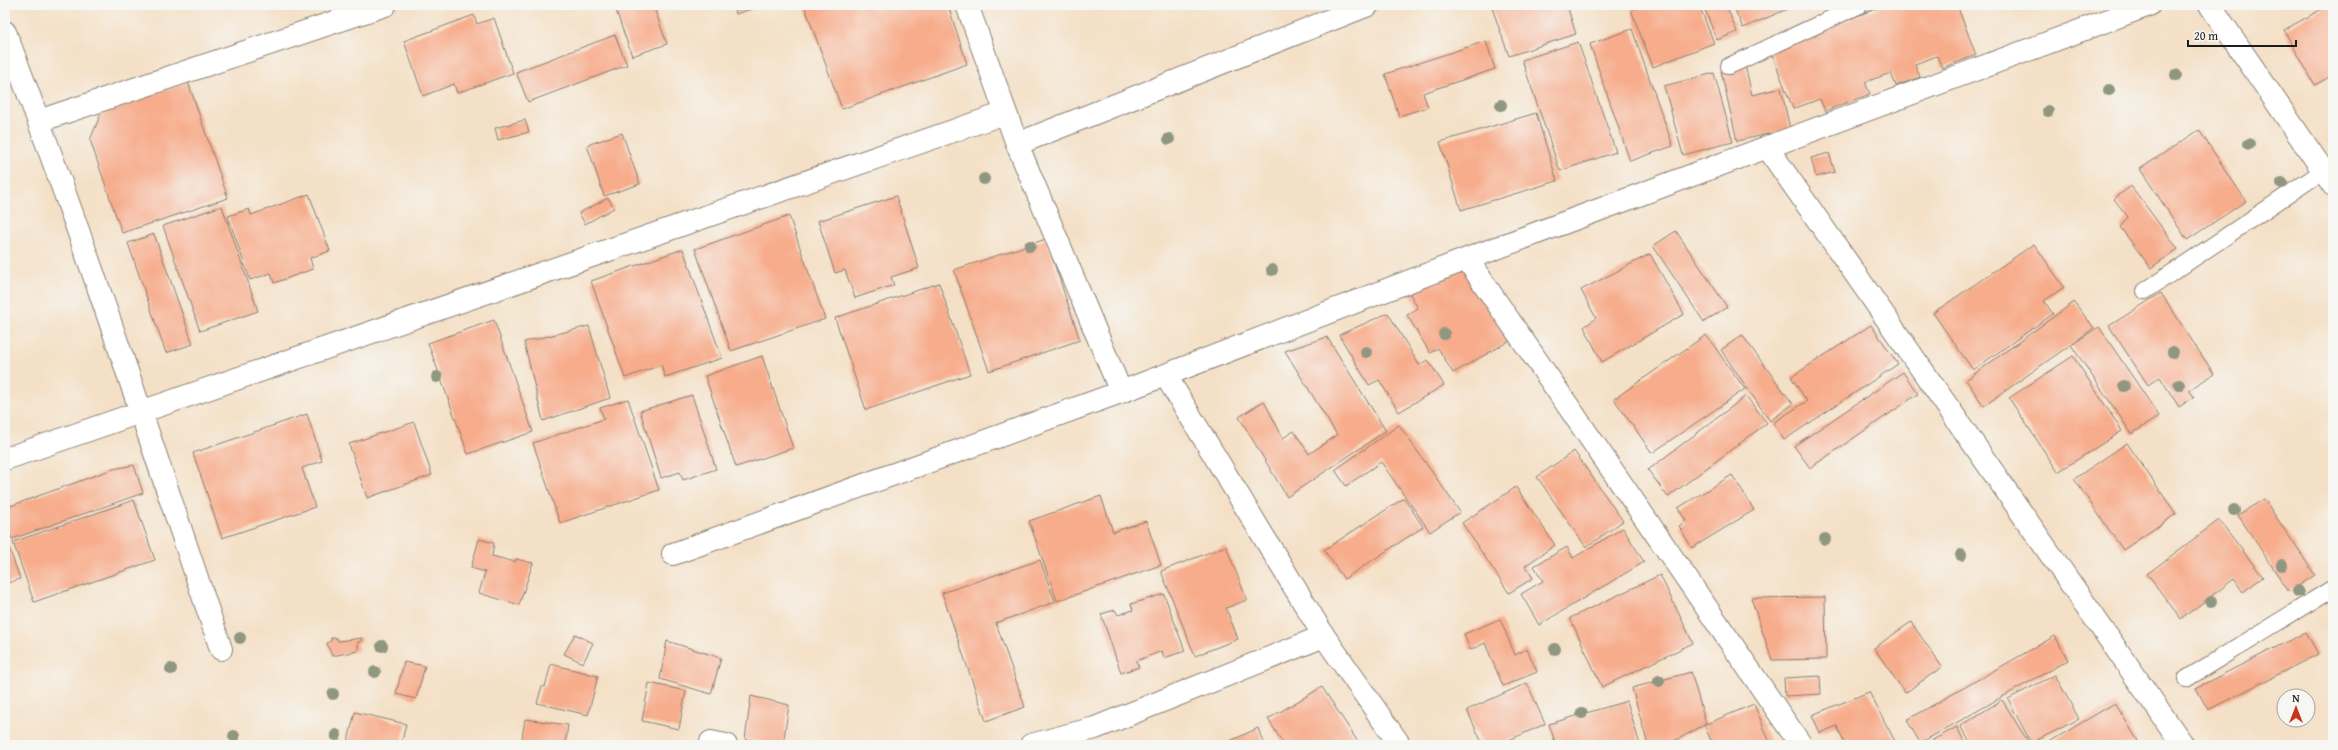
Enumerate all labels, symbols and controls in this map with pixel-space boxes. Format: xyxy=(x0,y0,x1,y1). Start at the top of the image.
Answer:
scale bar xyxy=(2188,22,2296,48)
text: 20 m xyxy=(2194,27,2218,44)
north arrow xyxy=(2276,688,2316,728)
text: N xyxy=(2292,690,2300,706)

